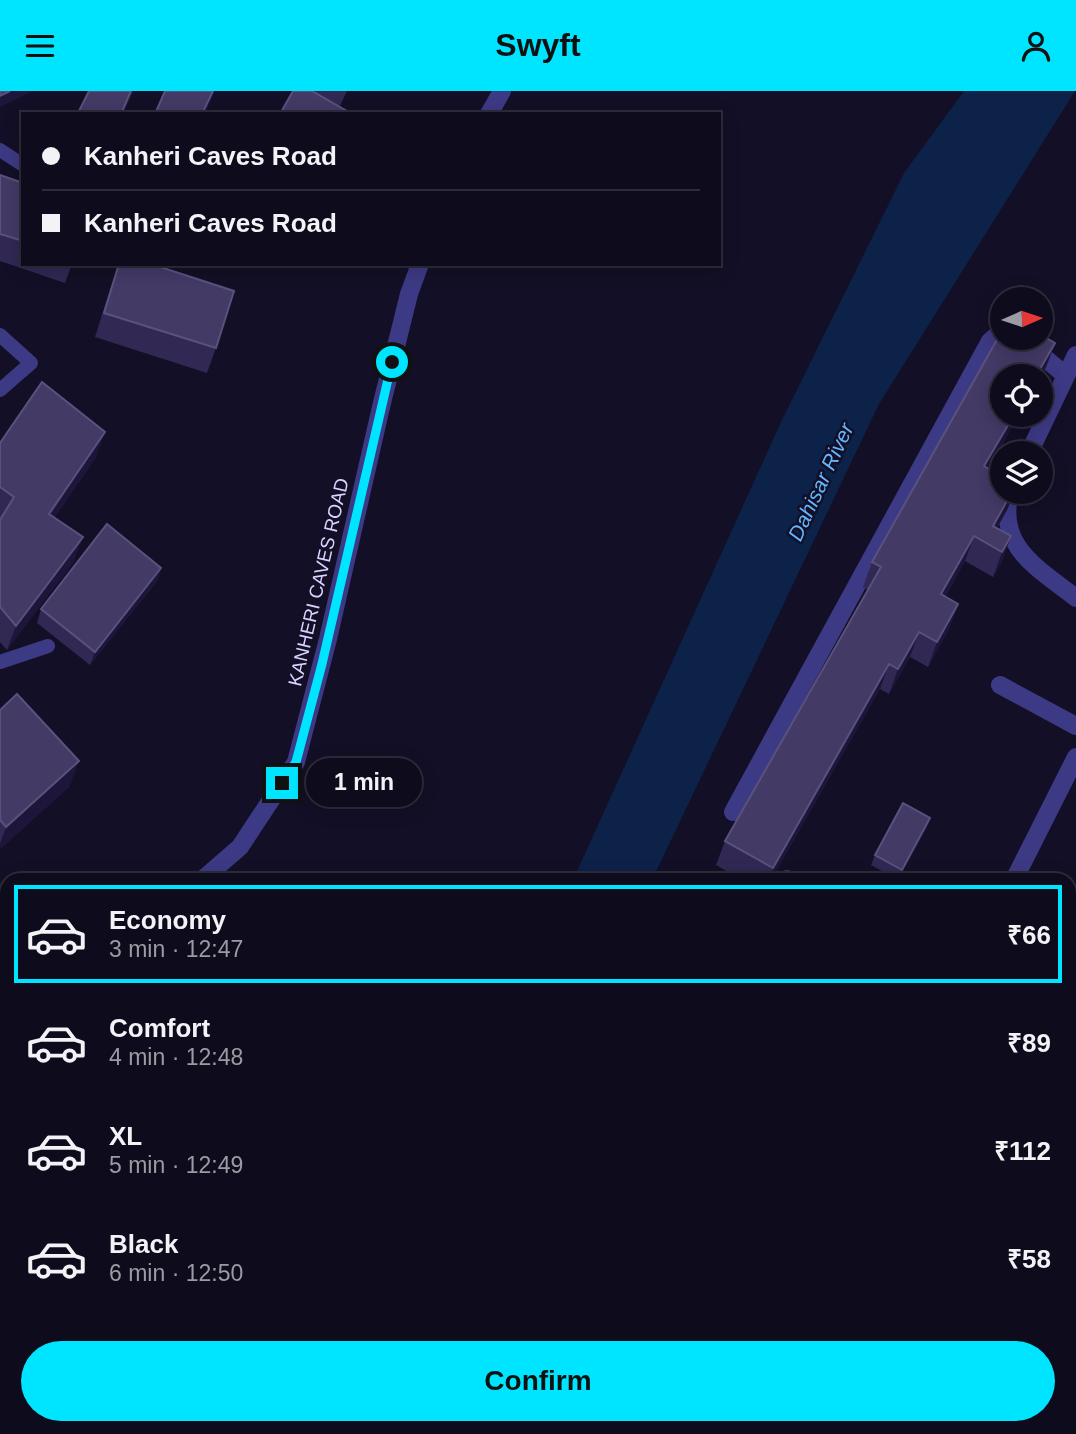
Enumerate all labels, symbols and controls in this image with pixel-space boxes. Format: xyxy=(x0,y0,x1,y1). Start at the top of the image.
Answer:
icon: menu xyxy=(21,27,59,65)
text: Swyft xyxy=(495,27,581,63)
icon: person xyxy=(1017,27,1055,65)
text: Kanheri Caves Road xyxy=(84,141,337,171)
text: Kanheri Caves Road xyxy=(84,208,337,238)
north arrow xyxy=(990,287,1054,350)
map controls xyxy=(990,287,1053,504)
route start xyxy=(376,346,408,378)
button: locate xyxy=(990,364,1053,427)
water label: Dahisar River xyxy=(783,418,858,544)
button: layers xyxy=(990,441,1053,504)
street label: KANHERI CAVES ROAD xyxy=(284,476,353,688)
callout: 1 min xyxy=(306,759,422,807)
route end xyxy=(266,767,298,799)
text: 1 min xyxy=(334,769,394,795)
icon: car xyxy=(25,903,88,966)
text: Economy xyxy=(109,905,226,935)
text: ₹66 xyxy=(1007,920,1051,950)
text: 3 min · 12:47 xyxy=(109,936,243,962)
icon: car xyxy=(25,1011,88,1074)
text: Comfort xyxy=(109,1013,210,1043)
text: ₹89 xyxy=(1007,1028,1051,1058)
text: 4 min · 12:48 xyxy=(109,1044,243,1070)
icon: car xyxy=(25,1119,88,1182)
text: XL xyxy=(109,1121,142,1151)
text: ₹112 xyxy=(994,1136,1051,1166)
text: 5 min · 12:49 xyxy=(109,1152,243,1178)
icon: car xyxy=(25,1227,88,1290)
text: Black xyxy=(109,1229,178,1259)
text: ₹58 xyxy=(1007,1244,1051,1274)
text: 6 min · 12:50 xyxy=(109,1260,243,1286)
button: Confirm xyxy=(21,1341,1055,1421)

